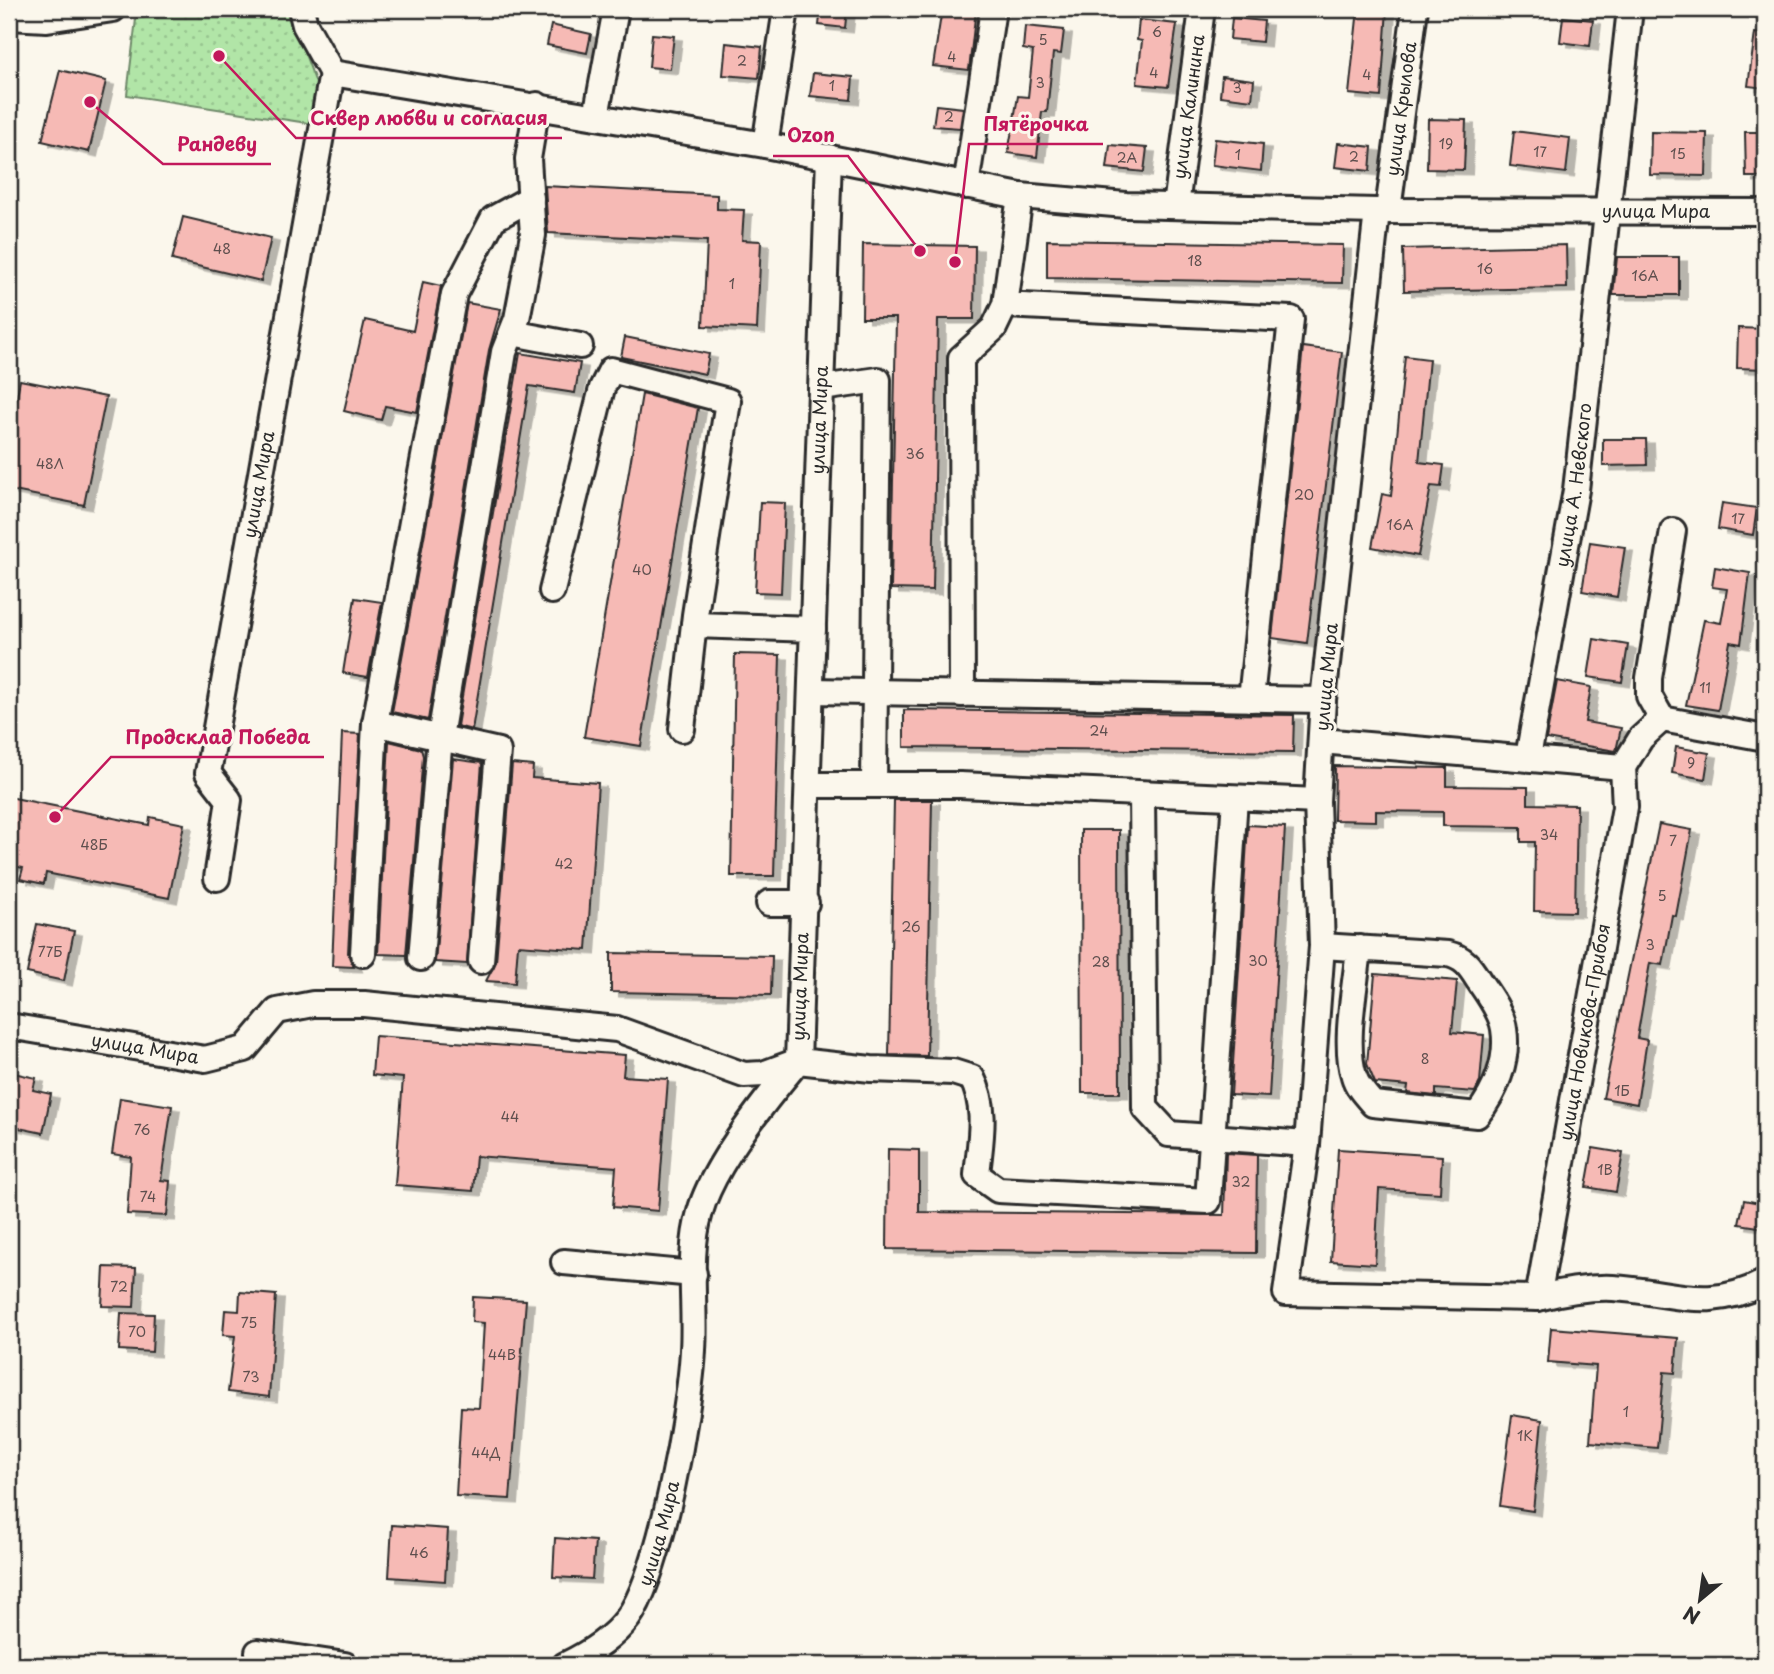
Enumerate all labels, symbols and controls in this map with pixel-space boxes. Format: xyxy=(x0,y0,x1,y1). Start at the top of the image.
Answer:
house number: 6 xyxy=(1152,21,1162,42)
house number: 5 xyxy=(1038,29,1048,50)
street label: улица Калинина xyxy=(1165,32,1211,181)
street label: улица Крылова xyxy=(1378,39,1423,178)
house number: 4 xyxy=(947,46,957,67)
house number: 2 xyxy=(737,50,747,71)
house number: 4 xyxy=(1149,62,1159,83)
house number: 4 xyxy=(1362,64,1372,85)
house number: 3 xyxy=(1035,72,1045,93)
house number: 1 xyxy=(829,75,835,96)
house number: 3 xyxy=(1232,77,1242,98)
callout: Сквер любви и согласия xyxy=(296,98,562,138)
text: Сквер любви и согласия xyxy=(310,103,548,131)
callout: Пятёрочка xyxy=(969,104,1103,144)
house number: 2 xyxy=(944,106,954,127)
text: Пятёрочка xyxy=(983,109,1089,137)
callout: Ozon xyxy=(773,116,848,156)
text: Ozon xyxy=(787,120,835,148)
callout: Рандеву xyxy=(163,124,271,164)
text: Рандеву xyxy=(177,129,257,157)
house number: 19 xyxy=(1439,133,1453,154)
house number: 17 xyxy=(1533,141,1547,162)
house number: 15 xyxy=(1670,143,1686,164)
house number: 1 xyxy=(1235,144,1241,165)
house number: 2 xyxy=(1349,146,1359,167)
house number: 2А xyxy=(1117,147,1138,168)
street label: улица Мира xyxy=(1602,197,1711,224)
house number: 48 xyxy=(213,238,231,259)
house number: 18 xyxy=(1187,250,1203,271)
house number: 16 xyxy=(1477,258,1493,279)
house number: 16А xyxy=(1632,265,1659,286)
house number: 1 xyxy=(729,273,735,294)
street label: улица Мира xyxy=(803,365,834,475)
street label: улица А. Невского xyxy=(1547,401,1598,569)
street label: улица Мира xyxy=(235,428,280,540)
house number: 36 xyxy=(905,443,925,464)
house number: 48Л xyxy=(36,453,64,474)
house number: 20 xyxy=(1294,484,1314,505)
house number: 17 xyxy=(1731,508,1745,529)
house number: 16А xyxy=(1387,514,1414,535)
house number: 40 xyxy=(632,559,652,580)
street label: улица Мира xyxy=(1307,621,1344,732)
house number: 11 xyxy=(1699,677,1711,698)
callout: Продсклад Победа xyxy=(111,717,324,757)
house number: 24 xyxy=(1090,720,1108,741)
text: Продсклад Победа xyxy=(126,722,311,750)
house number: 9 xyxy=(1687,752,1695,773)
house number: 34 xyxy=(1540,824,1558,845)
house number: 7 xyxy=(1669,830,1677,851)
house number: 48Б xyxy=(80,834,108,855)
house number: 42 xyxy=(555,853,573,874)
house number: 5 xyxy=(1657,885,1667,906)
house number: 26 xyxy=(901,916,921,937)
street label: улица Новикова-Прибоя xyxy=(1551,921,1616,1143)
street label: улица Мира xyxy=(784,931,814,1041)
house number: 3 xyxy=(1645,934,1655,955)
house number: 77Б xyxy=(38,941,62,962)
house number: 30 xyxy=(1248,950,1268,971)
house number: 28 xyxy=(1092,951,1110,972)
street label: улица Мира xyxy=(90,1025,202,1070)
house number: 8 xyxy=(1421,1048,1429,1069)
house number: 1Б xyxy=(1614,1080,1630,1101)
house number: 44 xyxy=(501,1106,519,1127)
house number: 76 xyxy=(134,1119,151,1140)
house number: 1В xyxy=(1597,1159,1613,1180)
house number: 32 xyxy=(1232,1171,1250,1192)
house number: 74 xyxy=(140,1186,156,1207)
house number: 72 xyxy=(110,1276,128,1297)
house number: 75 xyxy=(241,1312,257,1333)
house number: 70 xyxy=(128,1321,146,1342)
house number: 44В xyxy=(488,1344,516,1365)
house number: 73 xyxy=(243,1366,259,1387)
house number: 1 xyxy=(1623,1401,1629,1422)
house number: 1К xyxy=(1517,1425,1533,1446)
house number: 44Д xyxy=(471,1442,501,1463)
street label: улица Мира xyxy=(630,1477,685,1590)
house number: 46 xyxy=(409,1542,429,1563)
north arrow xyxy=(1666,1566,1736,1636)
text: N xyxy=(1678,1600,1705,1632)

